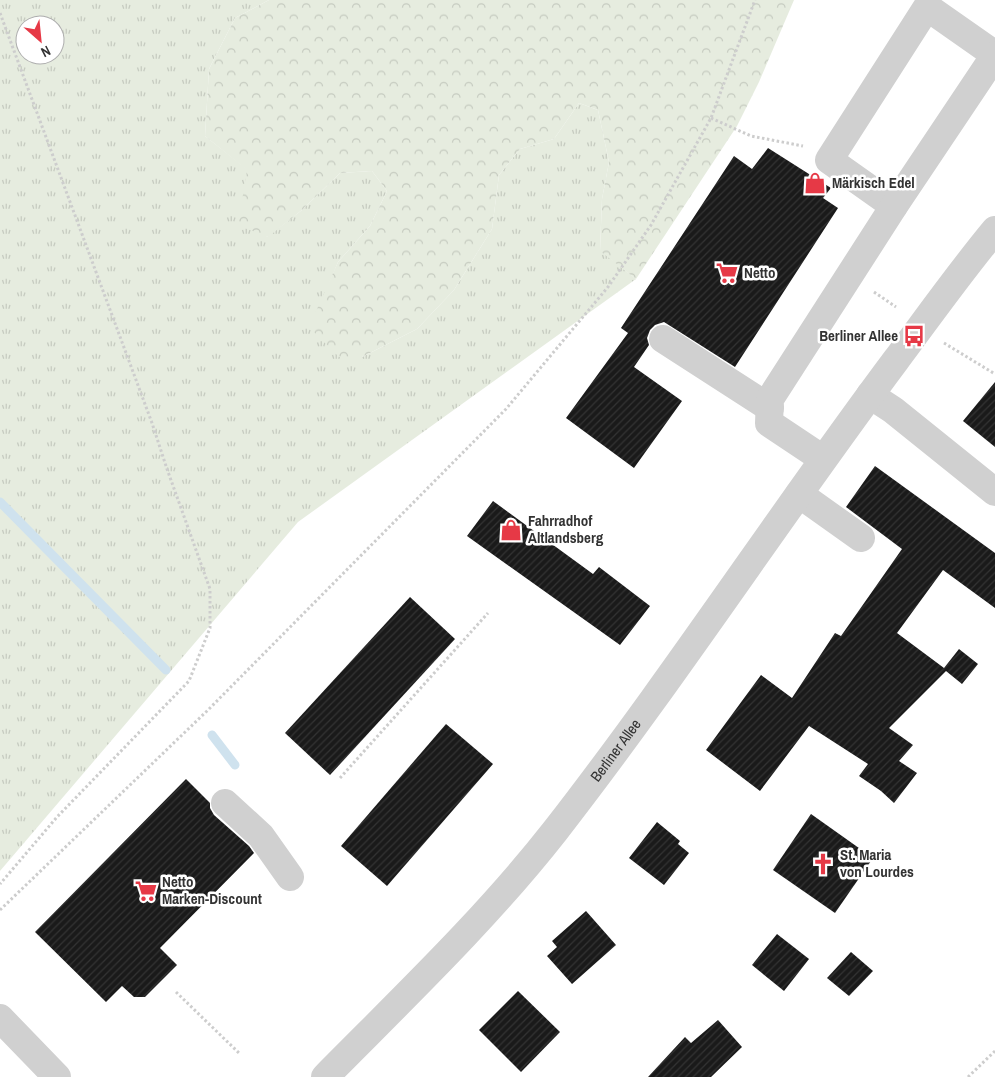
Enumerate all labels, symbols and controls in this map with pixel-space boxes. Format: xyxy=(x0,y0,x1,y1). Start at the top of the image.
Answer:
north arrow xyxy=(15,15,65,65)
text: N xyxy=(38,42,54,61)
shop icon: Märkisch Edel xyxy=(802,170,828,196)
place label: Märkisch Edel xyxy=(832,172,915,193)
supermarket icon: Netto xyxy=(714,260,740,286)
place label: Netto xyxy=(744,262,775,283)
bus stop icon: Berliner Allee xyxy=(901,323,927,349)
place label: Berliner Allee xyxy=(819,325,898,346)
place label: Fahrradhof Altlandsberg xyxy=(528,510,604,548)
shop icon: Fahrradhof Altlandsberg xyxy=(498,517,524,543)
street label: Berliner Allee xyxy=(585,714,646,786)
place label: St. Maria von Lourdes xyxy=(840,844,914,882)
church icon: St. Maria von Lourdes xyxy=(810,851,836,877)
place label: Netto Marken-Discount xyxy=(162,871,262,909)
supermarket icon: Netto Marken-Discount xyxy=(133,878,159,904)

